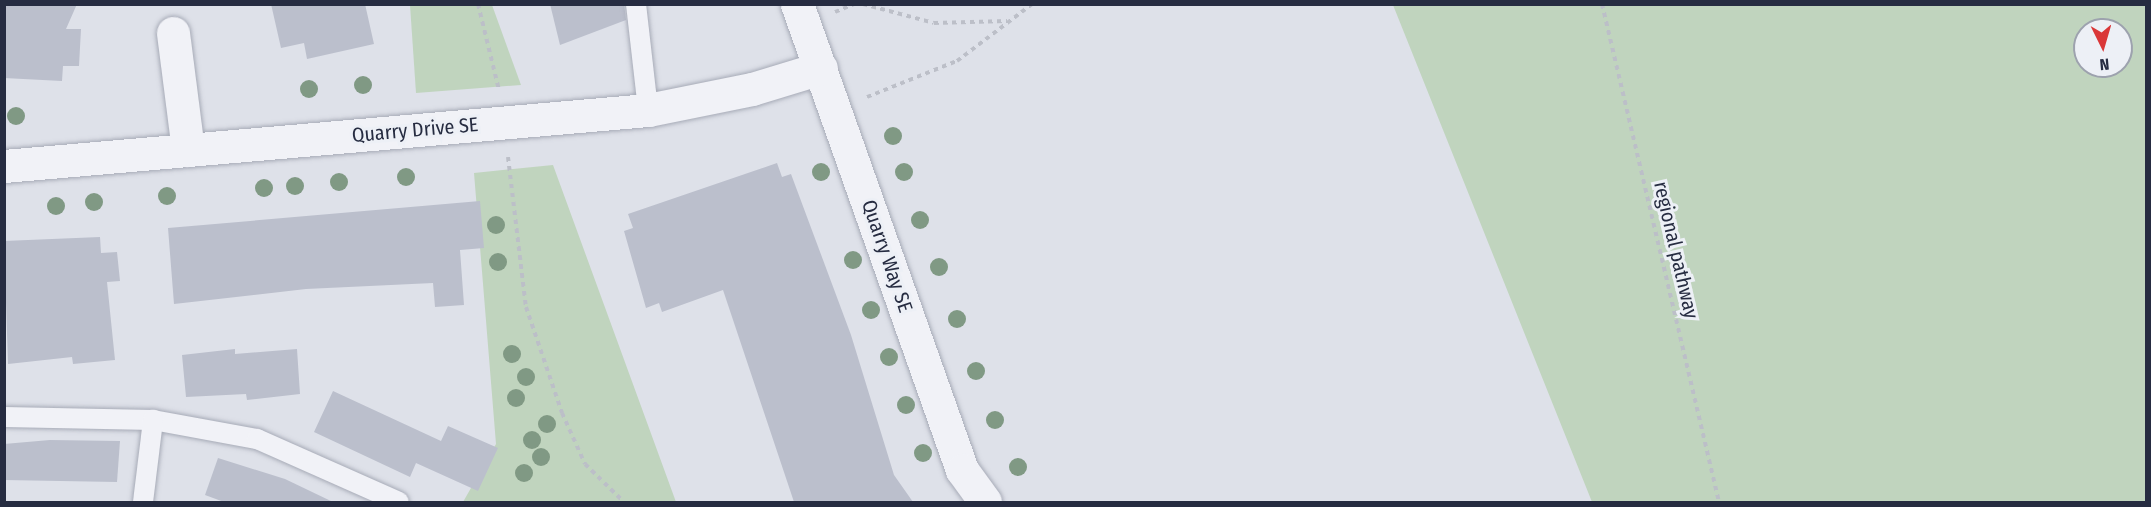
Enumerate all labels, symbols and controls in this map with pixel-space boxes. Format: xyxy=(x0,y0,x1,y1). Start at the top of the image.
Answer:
north arrow xyxy=(2073,18,2133,78)
text: N xyxy=(2099,55,2110,74)
street label: Quarry Drive SE xyxy=(351,113,479,147)
street label: regional pathway xyxy=(1649,179,1703,321)
street label: Quarry Way SE xyxy=(857,197,917,315)

